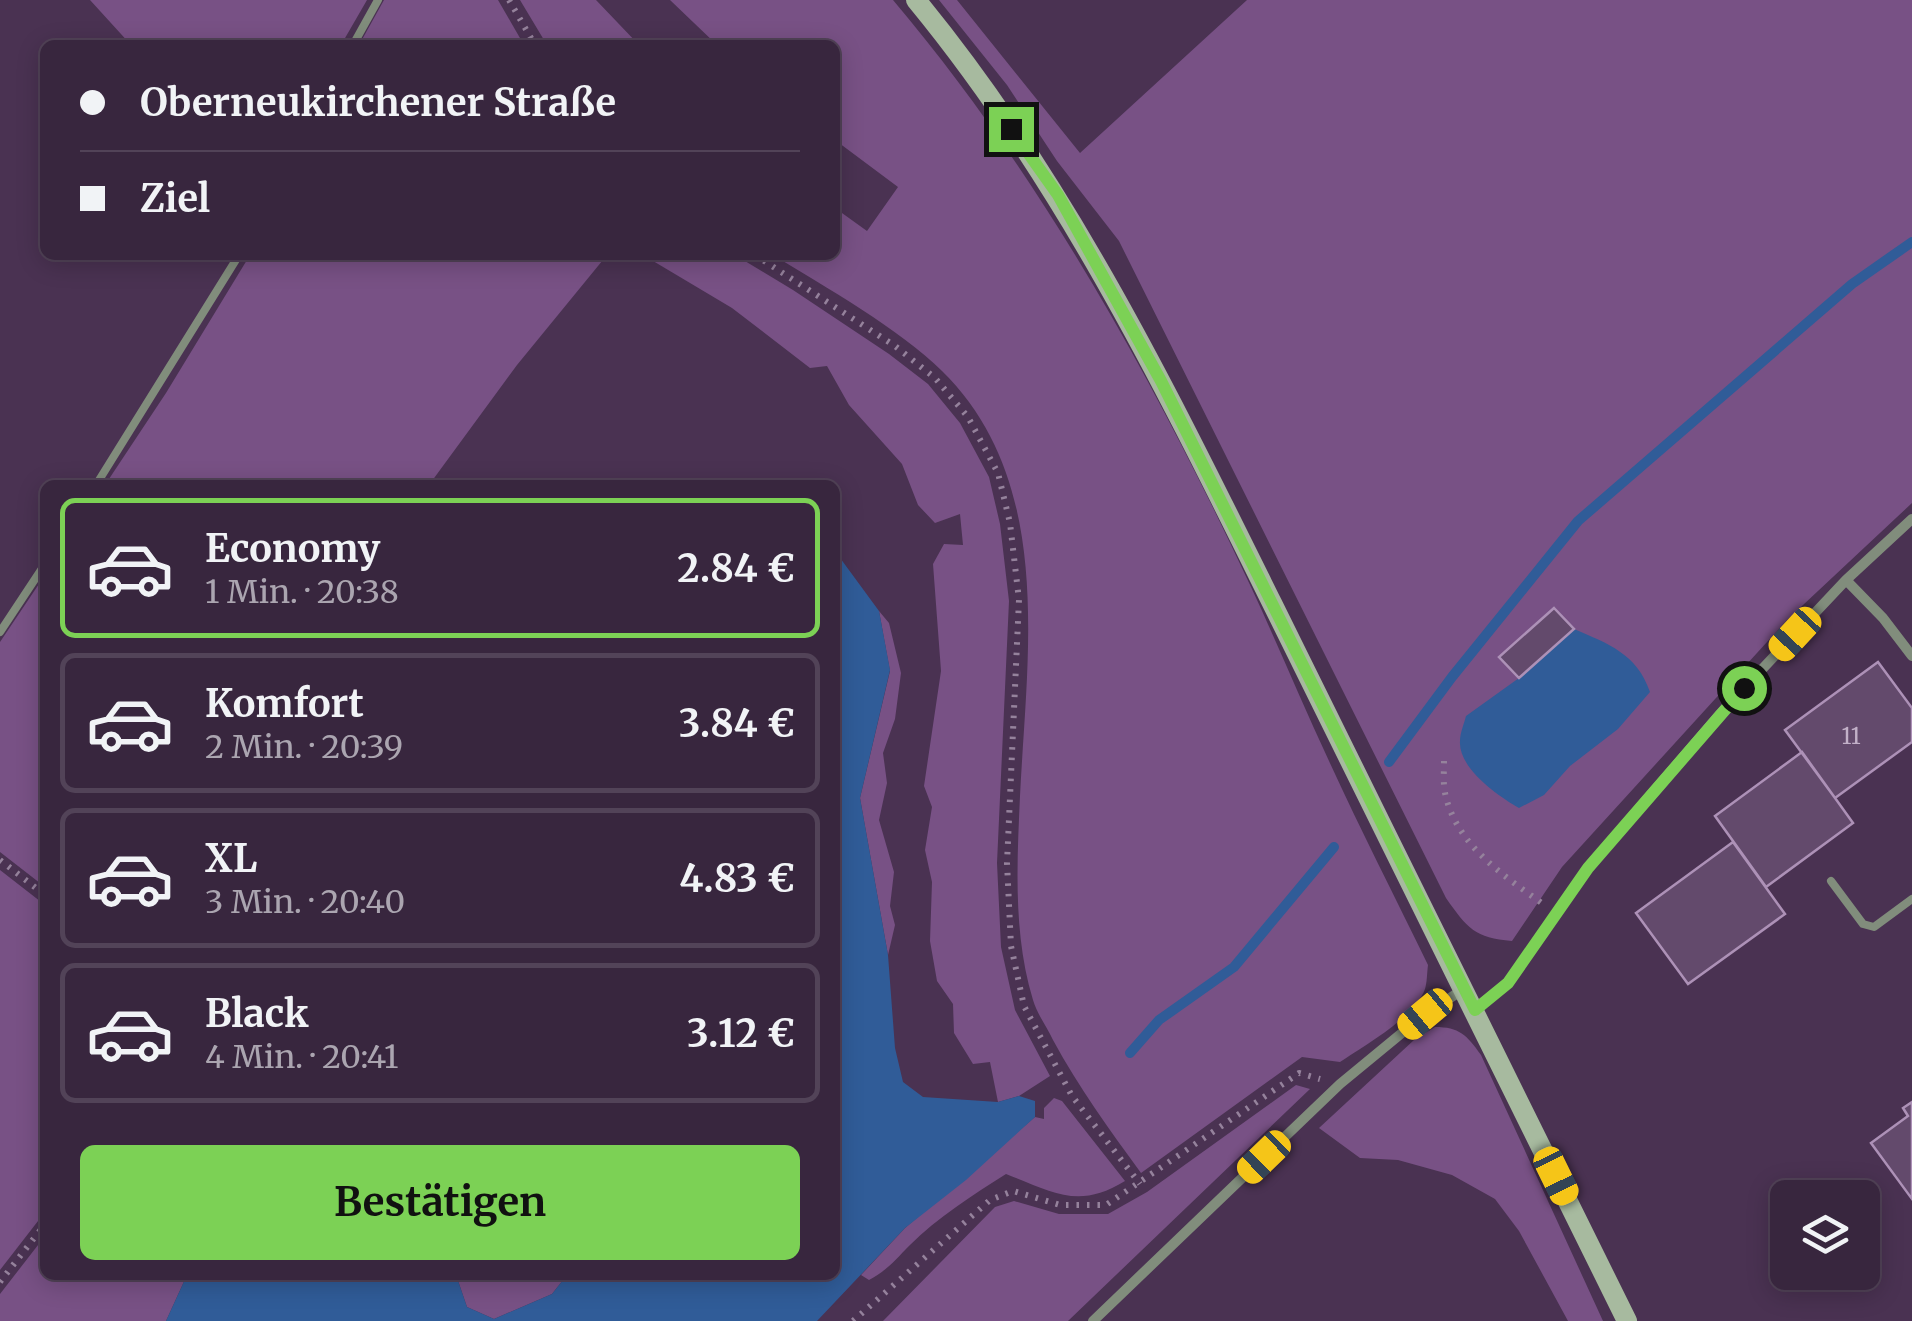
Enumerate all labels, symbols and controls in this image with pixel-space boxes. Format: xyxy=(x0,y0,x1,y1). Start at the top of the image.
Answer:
text: Oberneukirchener Straße xyxy=(140,79,616,126)
route end xyxy=(989,107,1034,152)
text: Ziel xyxy=(140,175,210,222)
icon: car xyxy=(85,523,175,613)
text: Economy xyxy=(205,525,380,572)
text: 2.84 € xyxy=(677,545,795,592)
text: 1 Min. · 20:38 xyxy=(205,572,399,612)
car xyxy=(1764,602,1826,666)
route start xyxy=(1722,666,1767,711)
icon: car xyxy=(85,678,175,768)
text: Komfort xyxy=(205,680,364,727)
text: 3.84 € xyxy=(679,700,795,747)
house number: 11 xyxy=(1841,722,1861,750)
text: 2 Min. · 20:39 xyxy=(205,727,403,767)
icon: car xyxy=(85,833,175,923)
text: XL xyxy=(205,835,257,882)
text: 4.83 € xyxy=(679,855,795,902)
text: 3 Min. · 20:40 xyxy=(205,882,405,922)
car xyxy=(1392,983,1458,1045)
icon: car xyxy=(85,988,175,1078)
text: Black xyxy=(205,990,309,1037)
text: 3.12 € xyxy=(687,1010,795,1057)
text: 4 Min. · 20:41 xyxy=(205,1037,398,1077)
car xyxy=(1232,1125,1296,1189)
car xyxy=(1529,1142,1583,1210)
button: Bestätigen xyxy=(80,1145,800,1260)
map controls xyxy=(1770,1180,1880,1290)
button: layers xyxy=(1770,1180,1880,1290)

